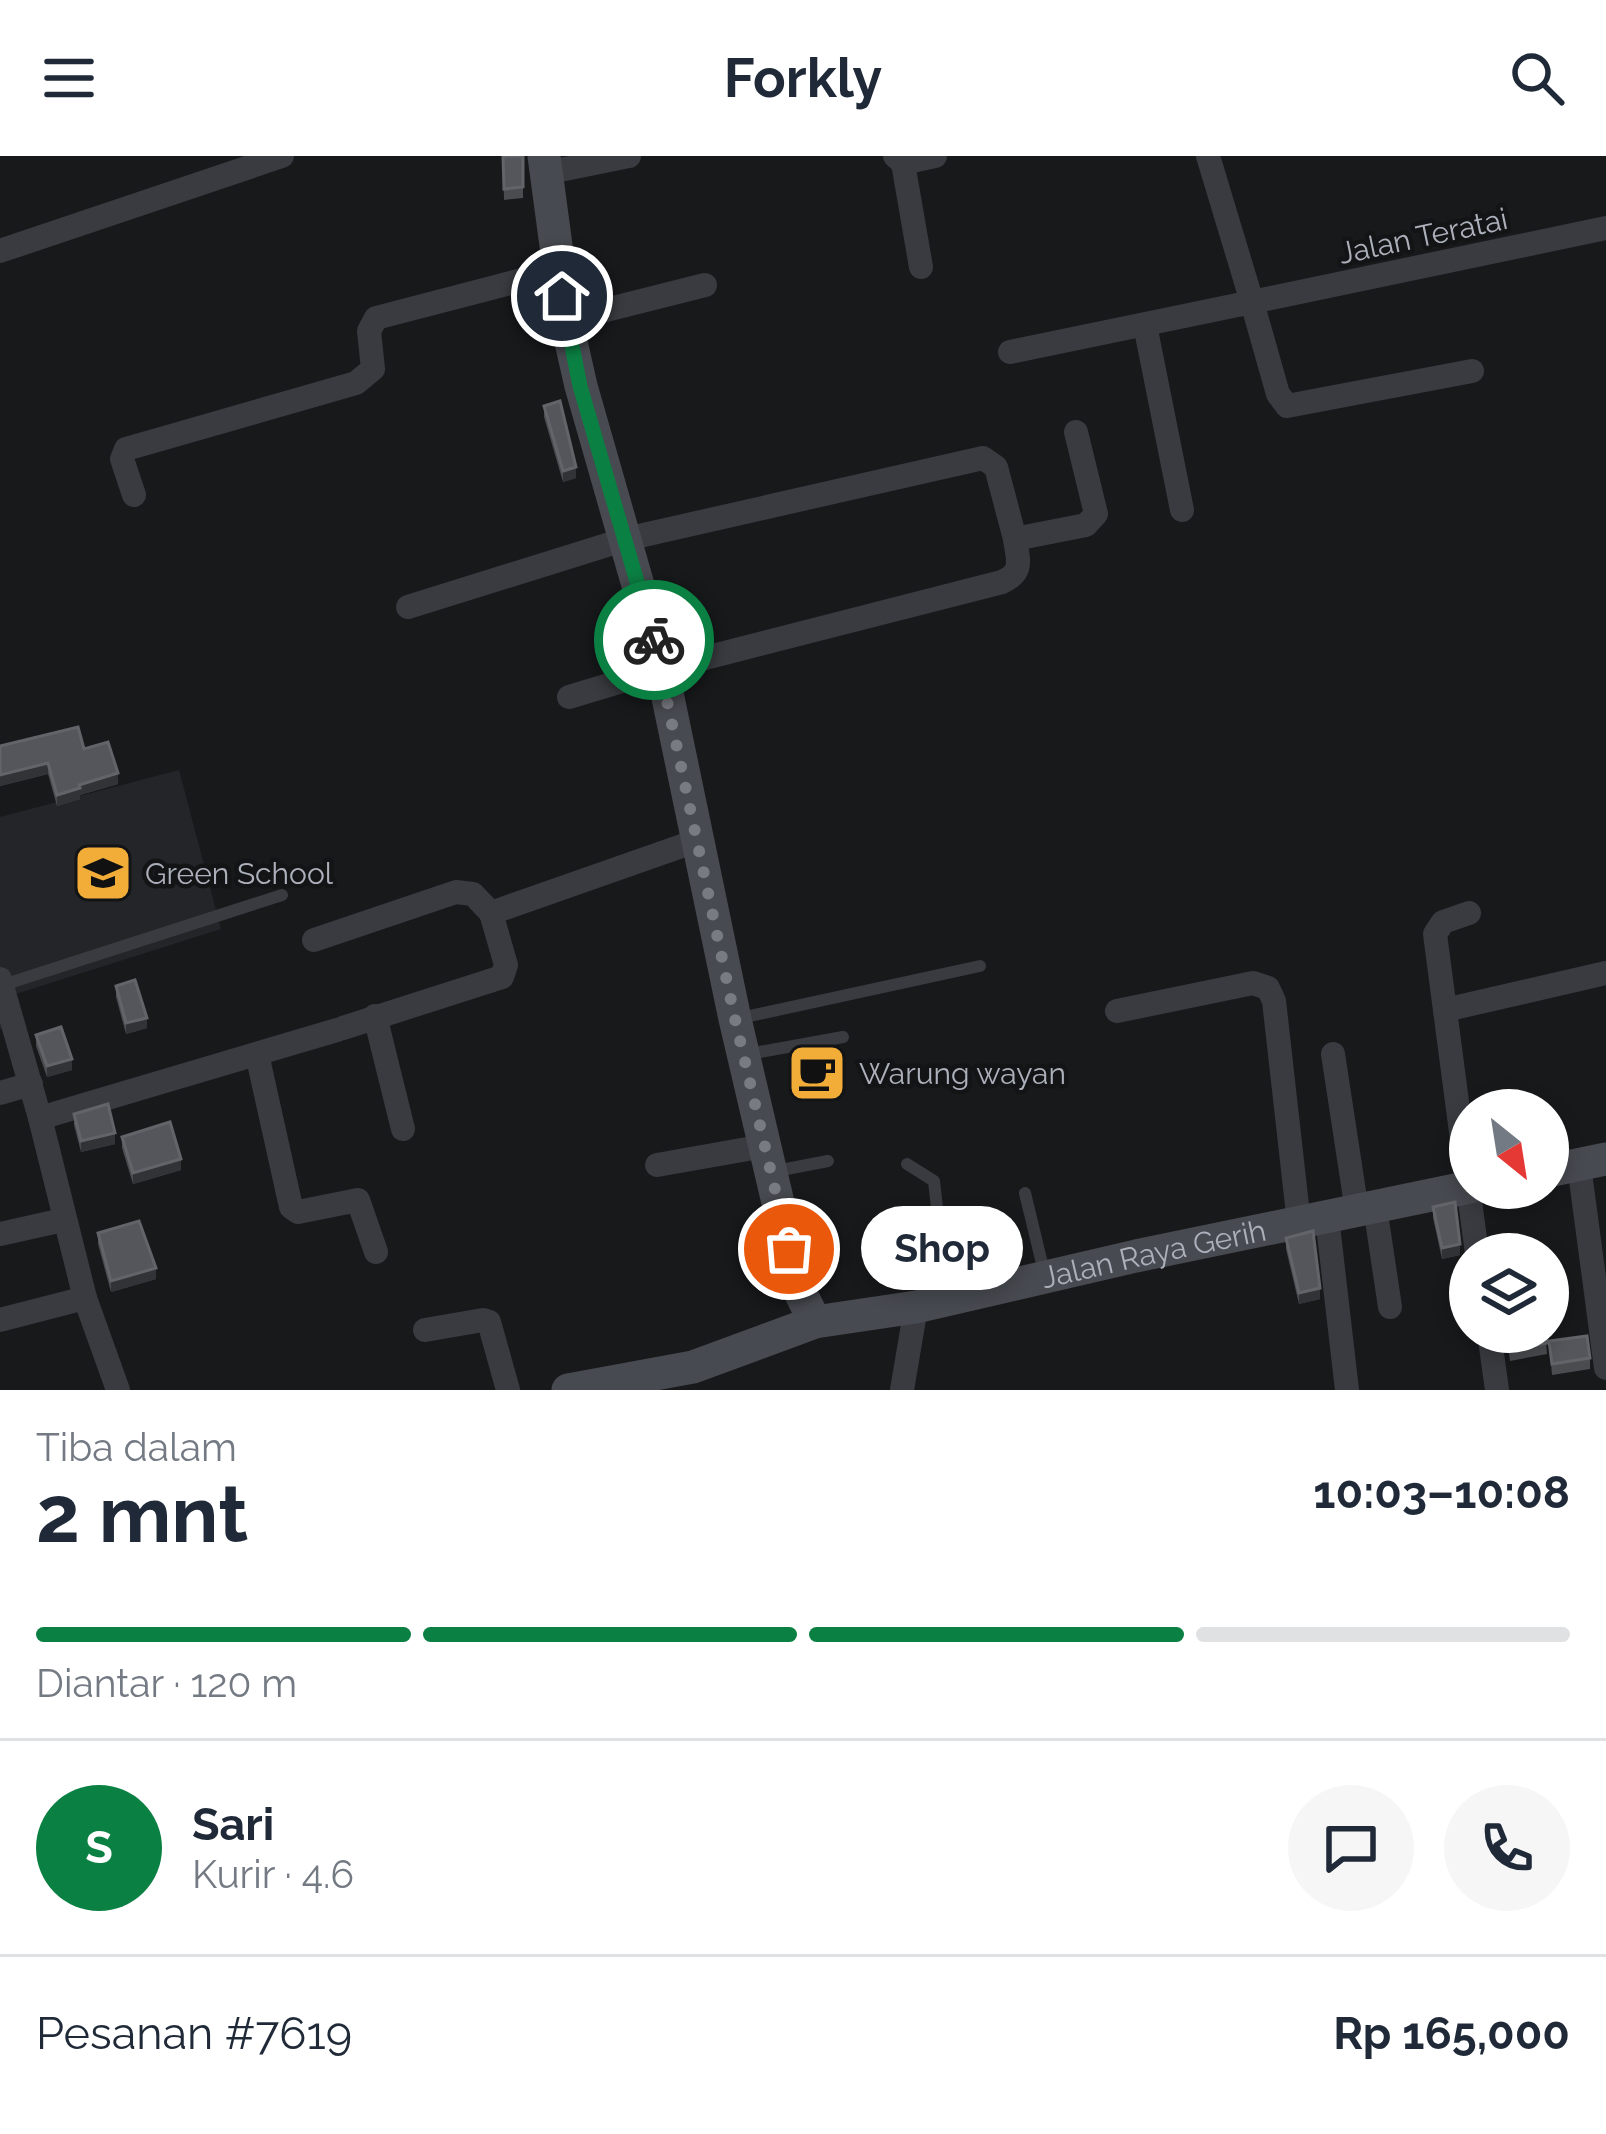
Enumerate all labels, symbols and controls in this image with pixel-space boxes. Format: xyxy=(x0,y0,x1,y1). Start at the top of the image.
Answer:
icon: menu xyxy=(36,45,102,111)
icon: search xyxy=(1504,45,1570,111)
text: Forkly xyxy=(724,46,882,110)
street label: Jalan Teratai xyxy=(1335,201,1511,271)
pin xyxy=(511,245,613,347)
icon: home xyxy=(529,263,595,329)
courier xyxy=(594,580,714,700)
icon: bike xyxy=(621,607,687,673)
school or university icon: Green School xyxy=(72,842,134,904)
place label: Green School xyxy=(145,856,334,891)
cafe icon: Warung wayan xyxy=(786,1042,848,1104)
place label: Warung wayan xyxy=(859,1056,1066,1091)
north arrow xyxy=(1449,1089,1569,1209)
map controls xyxy=(1449,1089,1569,1353)
pin xyxy=(738,1198,840,1300)
callout: Shop xyxy=(861,1207,1023,1291)
street label: Jalan Raya Gerih xyxy=(1038,1212,1269,1295)
icon: bag xyxy=(756,1216,822,1282)
text: Shop xyxy=(894,1225,990,1271)
button: layers xyxy=(1449,1233,1569,1353)
text: Tiba dalam xyxy=(36,1424,237,1470)
text: 10:03–10:08 xyxy=(1313,1466,1570,1519)
text: 2 mnt xyxy=(36,1469,248,1560)
text: Diantar · 120 m xyxy=(36,1660,297,1706)
button: chat xyxy=(1288,1785,1414,1911)
button: phone xyxy=(1444,1785,1570,1911)
text: Sari xyxy=(192,1798,274,1851)
text: S xyxy=(85,1821,113,1874)
text: Kurir · 4.6 xyxy=(192,1851,354,1897)
text: Pesanan #7619 xyxy=(36,2007,352,2060)
text: Rp 165,000 xyxy=(1333,2007,1570,2060)

